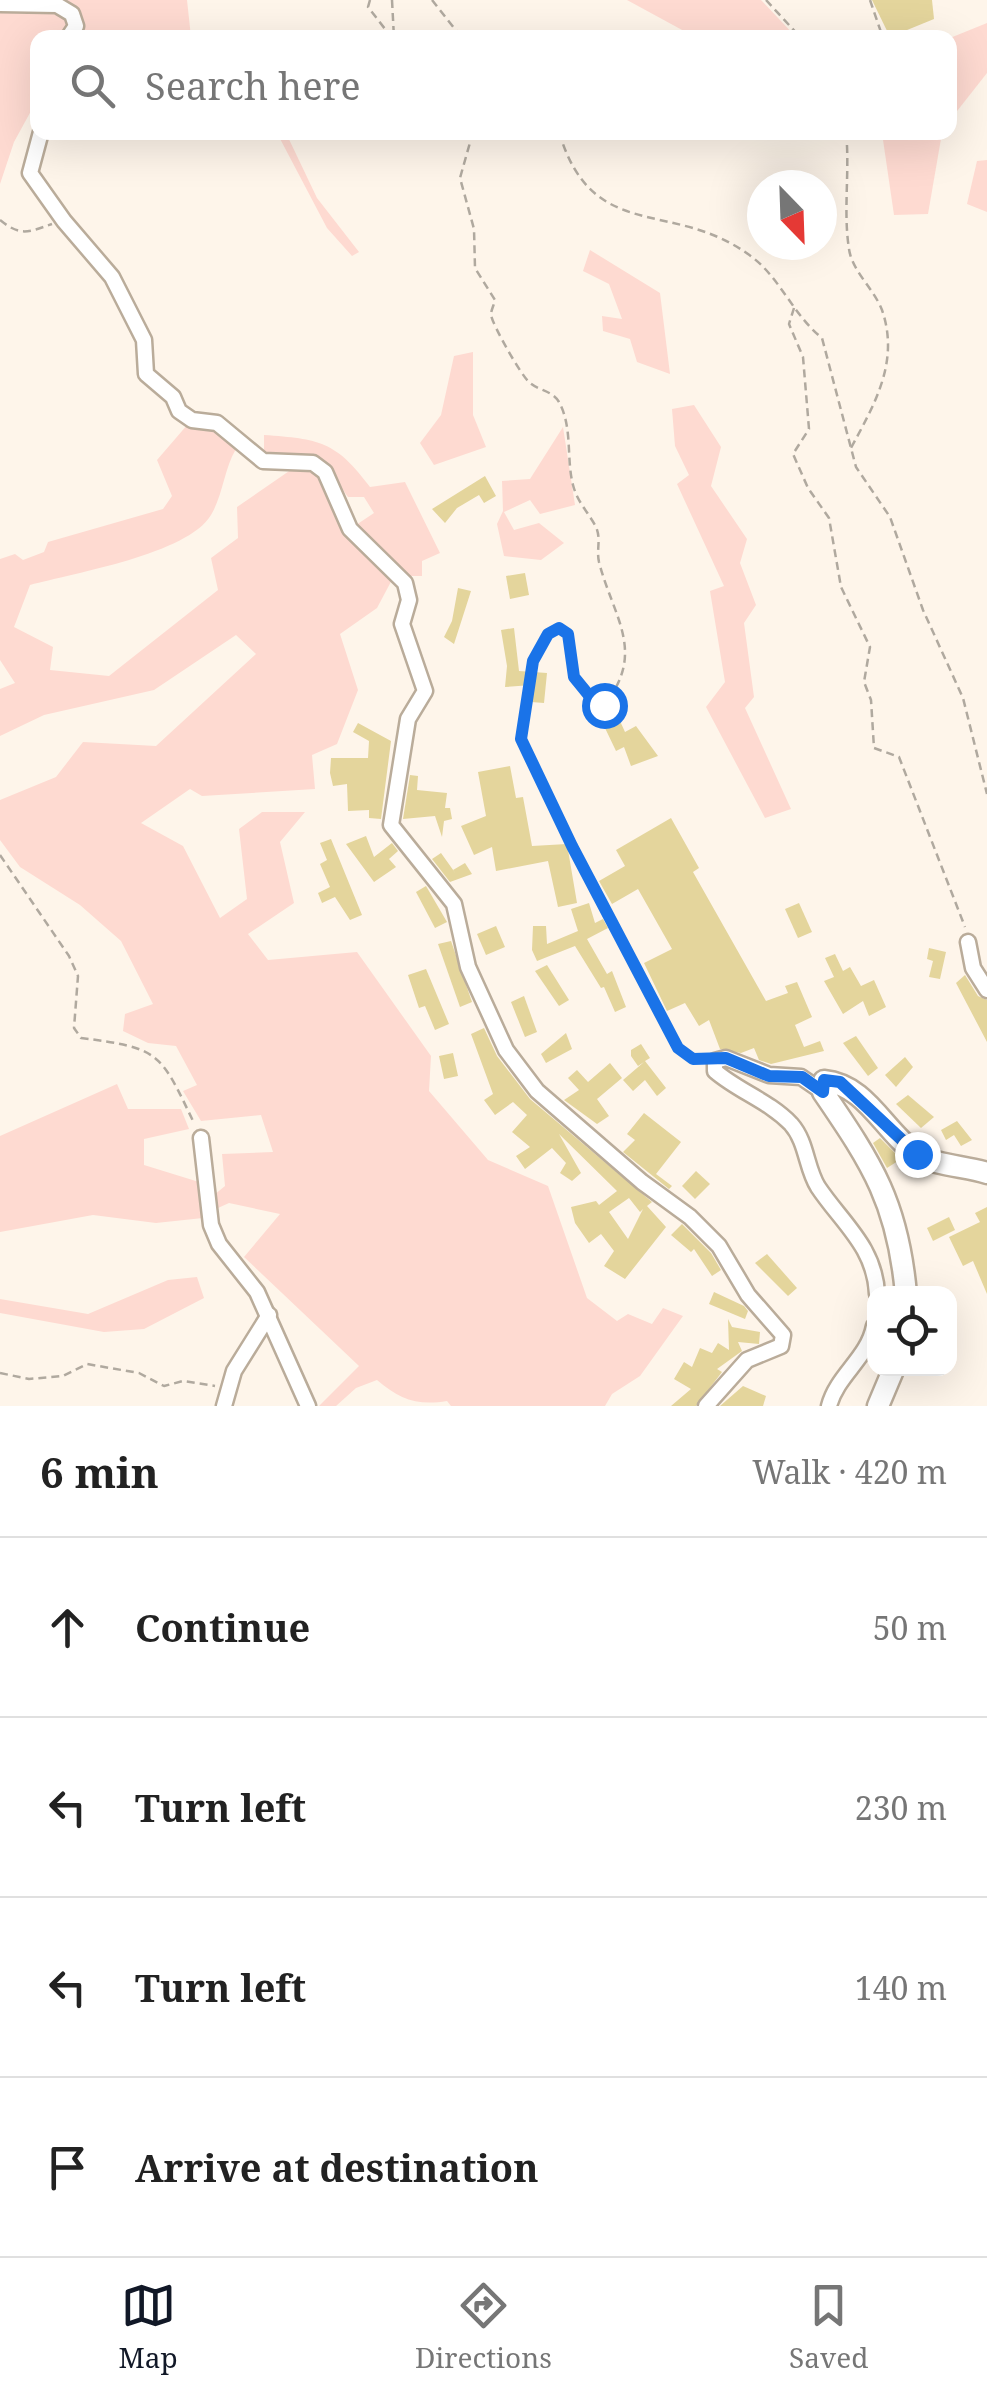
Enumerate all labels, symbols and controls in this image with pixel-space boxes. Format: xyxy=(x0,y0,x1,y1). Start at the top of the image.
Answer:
search box xyxy=(30,30,957,140)
icon: search xyxy=(65,58,120,113)
text: Search here xyxy=(145,59,361,111)
north arrow xyxy=(747,170,837,260)
route start xyxy=(582,683,628,729)
route end xyxy=(895,1132,941,1178)
map controls xyxy=(867,1286,957,1376)
button: locate xyxy=(867,1286,957,1376)
text: 6 min xyxy=(40,1443,159,1500)
text: Walk · 420 m xyxy=(752,1450,947,1493)
icon: ahead xyxy=(40,1600,95,1655)
text: Continue xyxy=(135,1601,310,1653)
text: 50 m xyxy=(873,1606,947,1649)
icon: left xyxy=(40,1780,95,1835)
text: Turn left xyxy=(135,1781,306,1833)
text: 230 m xyxy=(855,1786,947,1829)
icon: left xyxy=(40,1960,95,2015)
text: Turn left xyxy=(135,1961,306,2013)
text: 140 m xyxy=(855,1966,947,2009)
icon: arrive xyxy=(40,2140,95,2195)
text: Arrive at destination xyxy=(135,2141,539,2193)
tab: Map xyxy=(119,2278,178,2376)
tab: Directions xyxy=(415,2278,552,2376)
tab: Saved xyxy=(789,2278,868,2376)

